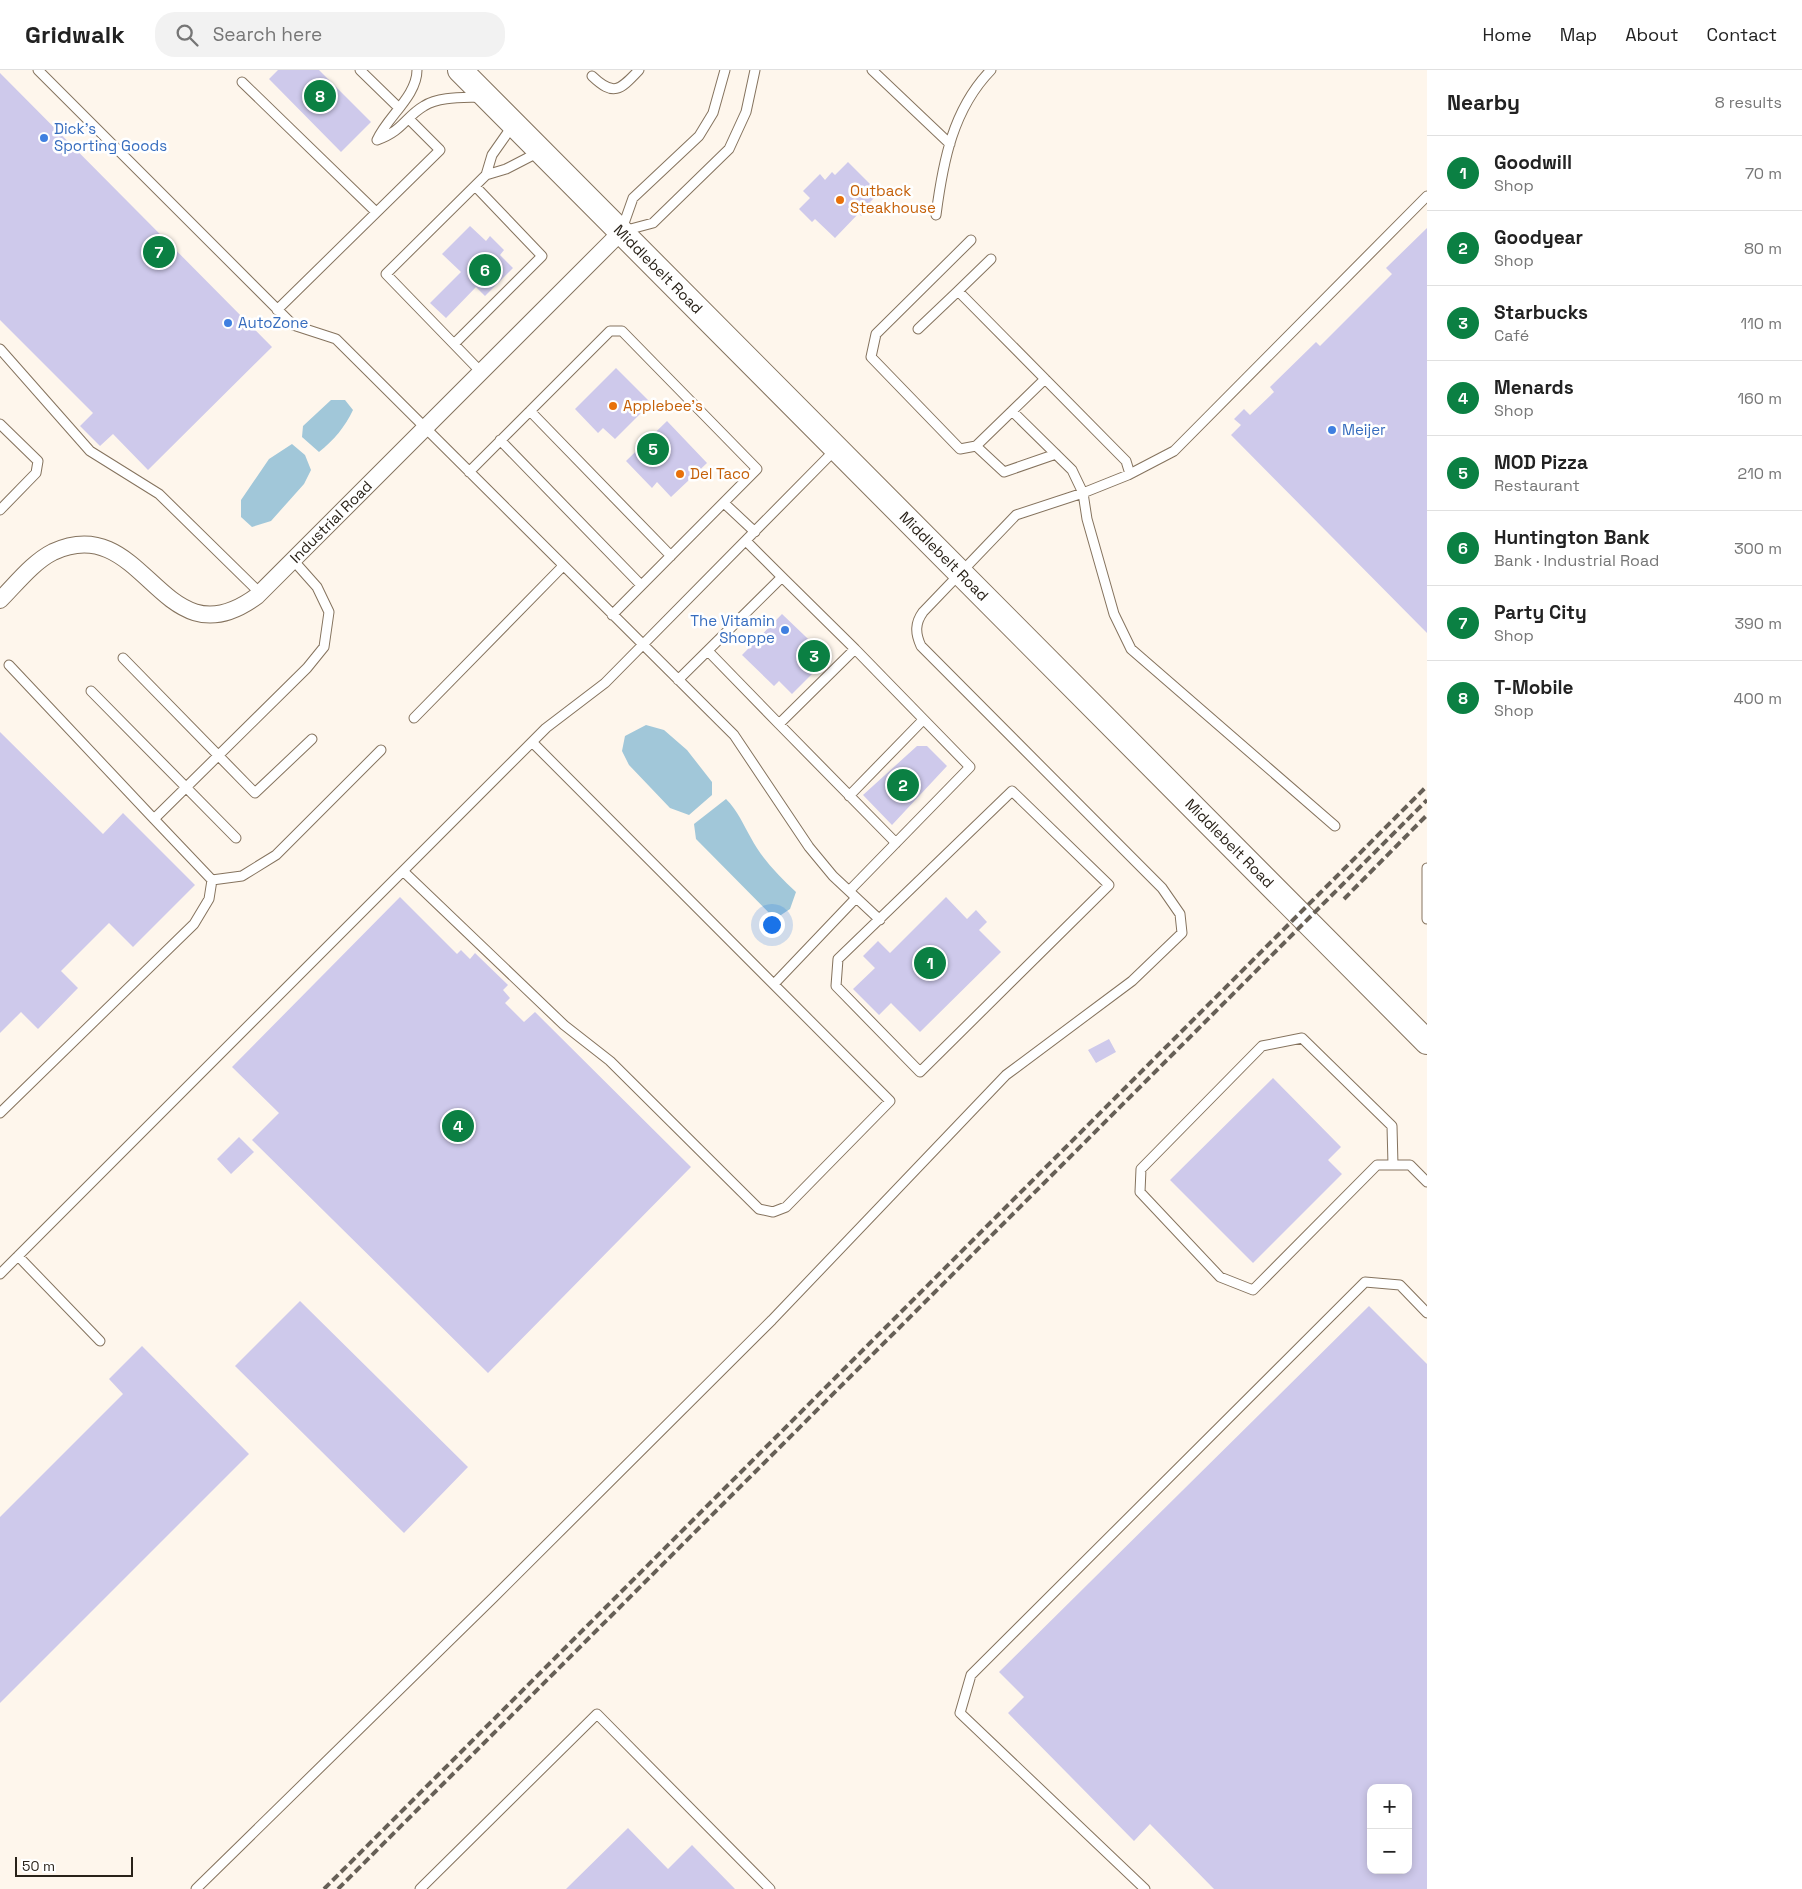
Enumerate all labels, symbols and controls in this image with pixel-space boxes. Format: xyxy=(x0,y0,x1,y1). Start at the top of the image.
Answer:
search box xyxy=(155,12,505,57)
text: Gridwalk xyxy=(25,19,125,50)
icon: search xyxy=(173,21,201,49)
text: Search here xyxy=(213,22,322,47)
text: Home xyxy=(1483,23,1532,46)
text: Map xyxy=(1560,23,1597,46)
text: About xyxy=(1625,23,1679,46)
text: Contact xyxy=(1707,23,1777,46)
pin: 8 xyxy=(304,77,336,115)
text: Nearby xyxy=(1447,89,1520,116)
text: 8 results xyxy=(1715,92,1782,113)
place label: Dick's Sporting Goods xyxy=(54,119,167,155)
marker: Dick's Sporting Goods xyxy=(38,132,50,144)
text: Goodwill xyxy=(1494,150,1572,175)
text: 1 xyxy=(1459,163,1467,184)
text: 70 m xyxy=(1745,163,1782,184)
text: Shop xyxy=(1494,175,1534,196)
place label: Outback Steakhouse xyxy=(850,181,936,217)
marker: Outback Steakhouse xyxy=(834,194,846,206)
street label: Middlebelt Road xyxy=(610,220,707,318)
text: Goodyear xyxy=(1494,225,1583,250)
pin: 7 xyxy=(143,233,175,271)
text: 2 xyxy=(1458,238,1468,259)
text: 80 m xyxy=(1744,238,1782,259)
text: Shop xyxy=(1494,250,1534,271)
pin: 6 xyxy=(469,251,501,289)
text: Starbucks xyxy=(1494,300,1588,325)
place label: AutoZone xyxy=(238,313,308,332)
text: 3 xyxy=(1458,313,1468,334)
text: 110 m xyxy=(1740,313,1782,334)
marker: AutoZone xyxy=(222,317,234,329)
text: Café xyxy=(1494,325,1529,346)
text: Menards xyxy=(1494,375,1574,400)
text: 4 xyxy=(1458,388,1468,409)
text: 160 m xyxy=(1737,388,1782,409)
place label: Applebee's xyxy=(623,396,703,415)
marker: Applebee's xyxy=(607,400,619,412)
text: Shop xyxy=(1494,400,1534,421)
place label: Meijer xyxy=(1342,420,1386,439)
marker: Meijer xyxy=(1326,424,1338,436)
pin: 5 xyxy=(637,430,669,468)
text: MOD Pizza xyxy=(1494,450,1588,475)
text: 5 xyxy=(1458,463,1468,484)
text: 210 m xyxy=(1738,463,1782,484)
place label: Del Taco xyxy=(690,464,750,483)
marker: Del Taco xyxy=(674,468,686,480)
text: Restaurant xyxy=(1494,475,1580,496)
street label: Industrial Road xyxy=(286,476,376,567)
street label: Middlebelt Road xyxy=(896,507,993,605)
text: Huntington Bank xyxy=(1494,525,1650,550)
text: 6 xyxy=(1458,538,1468,559)
text: 300 m xyxy=(1734,538,1782,559)
text: Bank · Industrial Road xyxy=(1494,550,1659,571)
text: Party City xyxy=(1494,600,1587,625)
place label: The Vitamin Shoppe xyxy=(690,611,775,647)
text: 7 xyxy=(1459,613,1467,634)
text: 390 m xyxy=(1734,613,1782,634)
marker: The Vitamin Shoppe xyxy=(779,624,791,636)
text: Shop xyxy=(1494,625,1534,646)
pin: 3 xyxy=(798,637,830,675)
text: T-Mobile xyxy=(1494,675,1574,700)
text: 8 xyxy=(1458,688,1468,709)
text: 400 m xyxy=(1734,688,1782,709)
text: Shop xyxy=(1494,700,1534,721)
pin: 2 xyxy=(887,766,919,804)
street label: Middlebelt Road xyxy=(1181,794,1278,892)
your location xyxy=(759,912,785,938)
pin: 1 xyxy=(914,944,946,982)
pin: 4 xyxy=(442,1107,474,1145)
map controls xyxy=(1367,1784,1412,1874)
button: + xyxy=(1367,1784,1412,1829)
button: − xyxy=(1367,1829,1412,1874)
scale bar xyxy=(15,1854,132,1877)
text: 50 m xyxy=(22,1857,55,1875)

